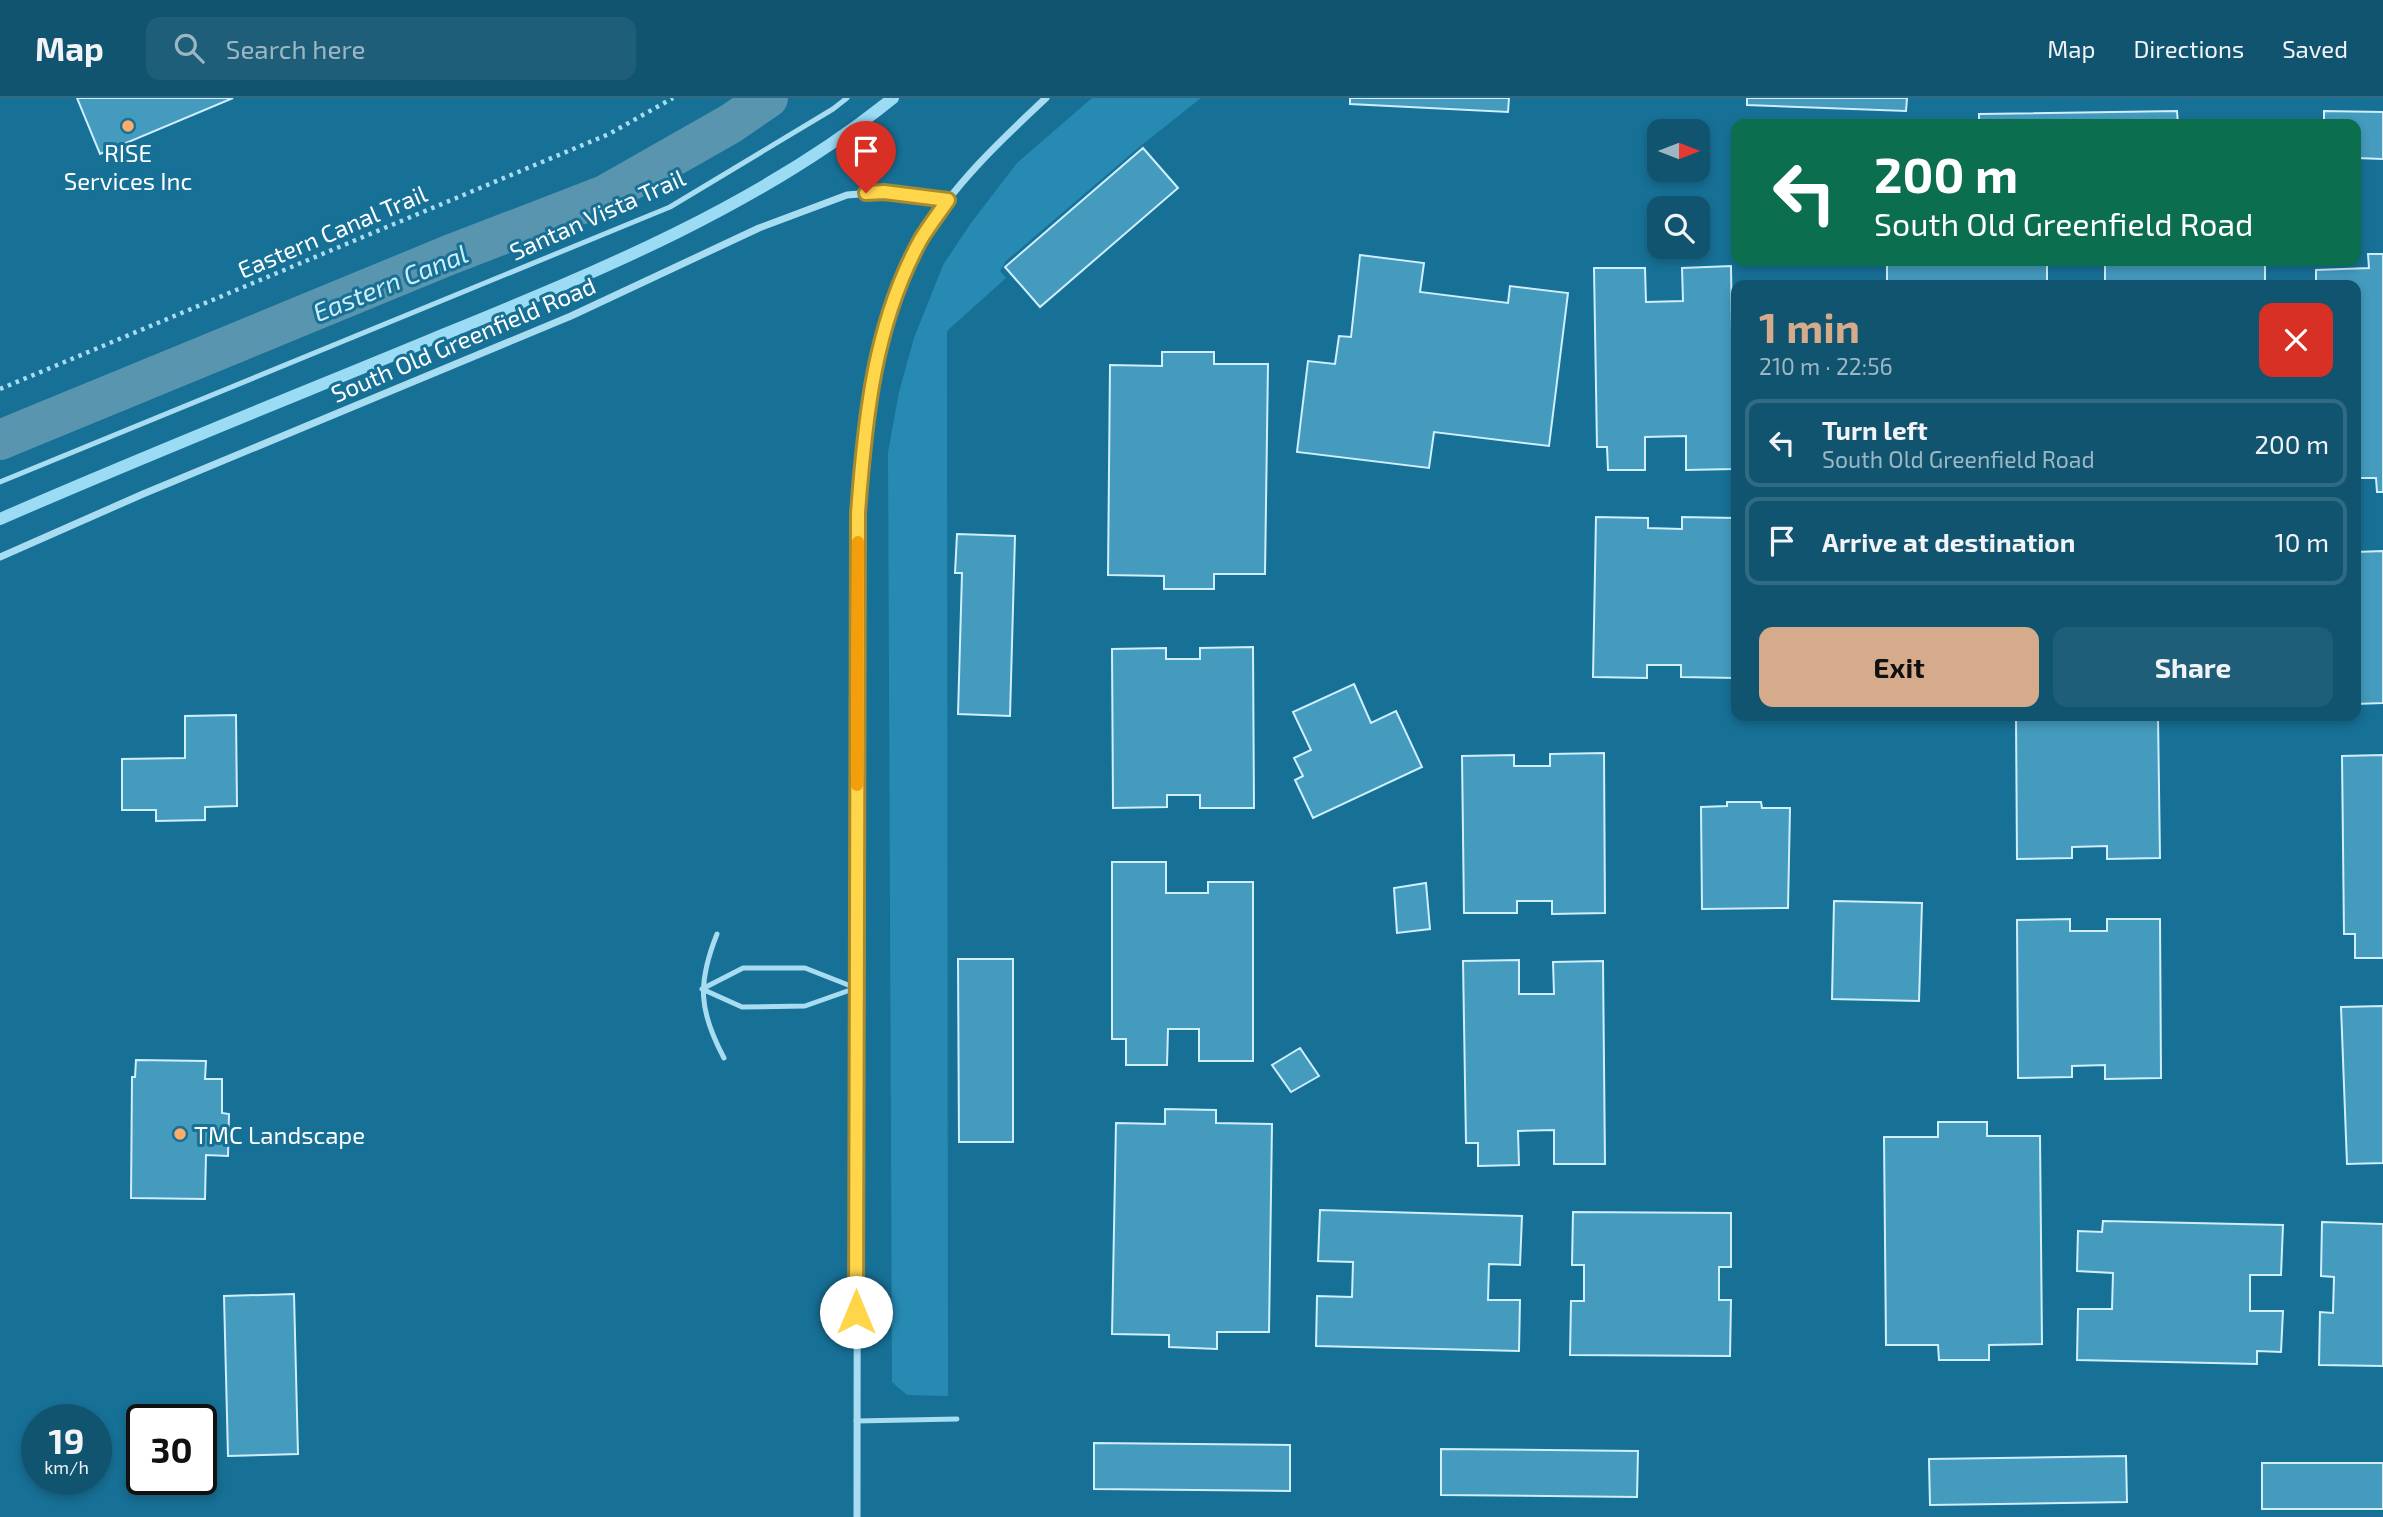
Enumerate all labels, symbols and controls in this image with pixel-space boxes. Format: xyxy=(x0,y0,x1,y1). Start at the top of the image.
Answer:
search box xyxy=(146,17,636,80)
text: Map xyxy=(35,28,104,68)
icon: search xyxy=(170,29,208,67)
text: Search here xyxy=(226,33,365,64)
text: Map xyxy=(2047,34,2095,63)
text: Directions xyxy=(2133,34,2244,63)
text: Saved xyxy=(2282,34,2348,63)
marker: RISE Services Inc xyxy=(120,118,136,134)
north arrow xyxy=(1647,119,1710,182)
map controls xyxy=(1647,119,1710,259)
pin xyxy=(836,121,896,193)
icon: arrive xyxy=(847,132,885,170)
place label: RISE Services Inc xyxy=(64,138,192,195)
text: 200 m xyxy=(1874,144,2018,203)
icon: left xyxy=(1759,147,1850,238)
street label: Santan Vista Trail xyxy=(505,162,689,266)
street label: Eastern Canal Trail xyxy=(233,178,431,284)
button: search xyxy=(1647,196,1710,259)
text: South Old Greenfield Road xyxy=(1874,204,2253,242)
water label: Eastern Canal xyxy=(308,237,472,327)
street label: South Old Greenfield Road xyxy=(326,270,600,408)
text: 1 min xyxy=(1759,301,1860,351)
button: close xyxy=(2259,303,2333,377)
text: 210 m · 22:56 xyxy=(1759,352,1893,380)
text: Turn left xyxy=(1822,414,1928,445)
icon: left xyxy=(1763,424,1801,462)
text: 200 m xyxy=(2254,428,2329,459)
text: South Old Greenfield Road xyxy=(1822,445,2095,473)
icon: arrive xyxy=(1763,522,1801,560)
text: Arrive at destination xyxy=(1822,526,2075,557)
text: 10 m xyxy=(2274,526,2329,557)
button: Exit xyxy=(1759,627,2039,707)
button: Share xyxy=(2053,627,2333,707)
place label: TMC Landscape xyxy=(194,1120,365,1149)
marker: TMC Landscape xyxy=(172,1126,188,1142)
position arrow xyxy=(819,1275,893,1349)
speed limit sign: 30 xyxy=(126,1404,217,1495)
text: 19 xyxy=(49,1419,84,1461)
text: km/h xyxy=(44,1456,89,1478)

